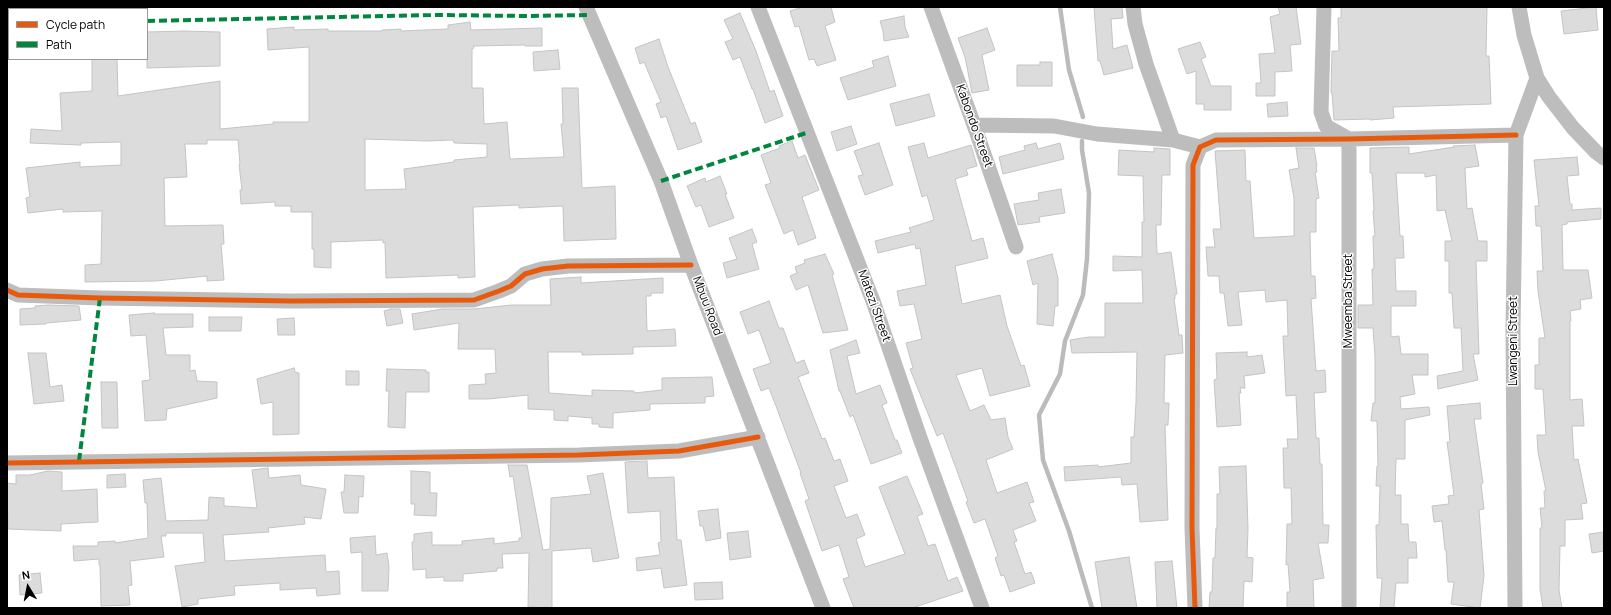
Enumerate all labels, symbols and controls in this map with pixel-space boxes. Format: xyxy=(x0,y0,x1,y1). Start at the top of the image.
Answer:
legend xyxy=(8,8,148,60)
text: Cycle path xyxy=(46,16,105,33)
text: Path xyxy=(46,36,72,53)
street label: Kabondo Street xyxy=(952,83,996,169)
street label: Mweemba Street xyxy=(1342,254,1356,348)
street label: Matezi Street xyxy=(854,268,894,344)
street label: Mbuu Road xyxy=(689,274,725,338)
street label: Lwangeni Street xyxy=(1507,296,1521,386)
north arrow xyxy=(8,567,48,607)
text: N xyxy=(21,567,31,583)

